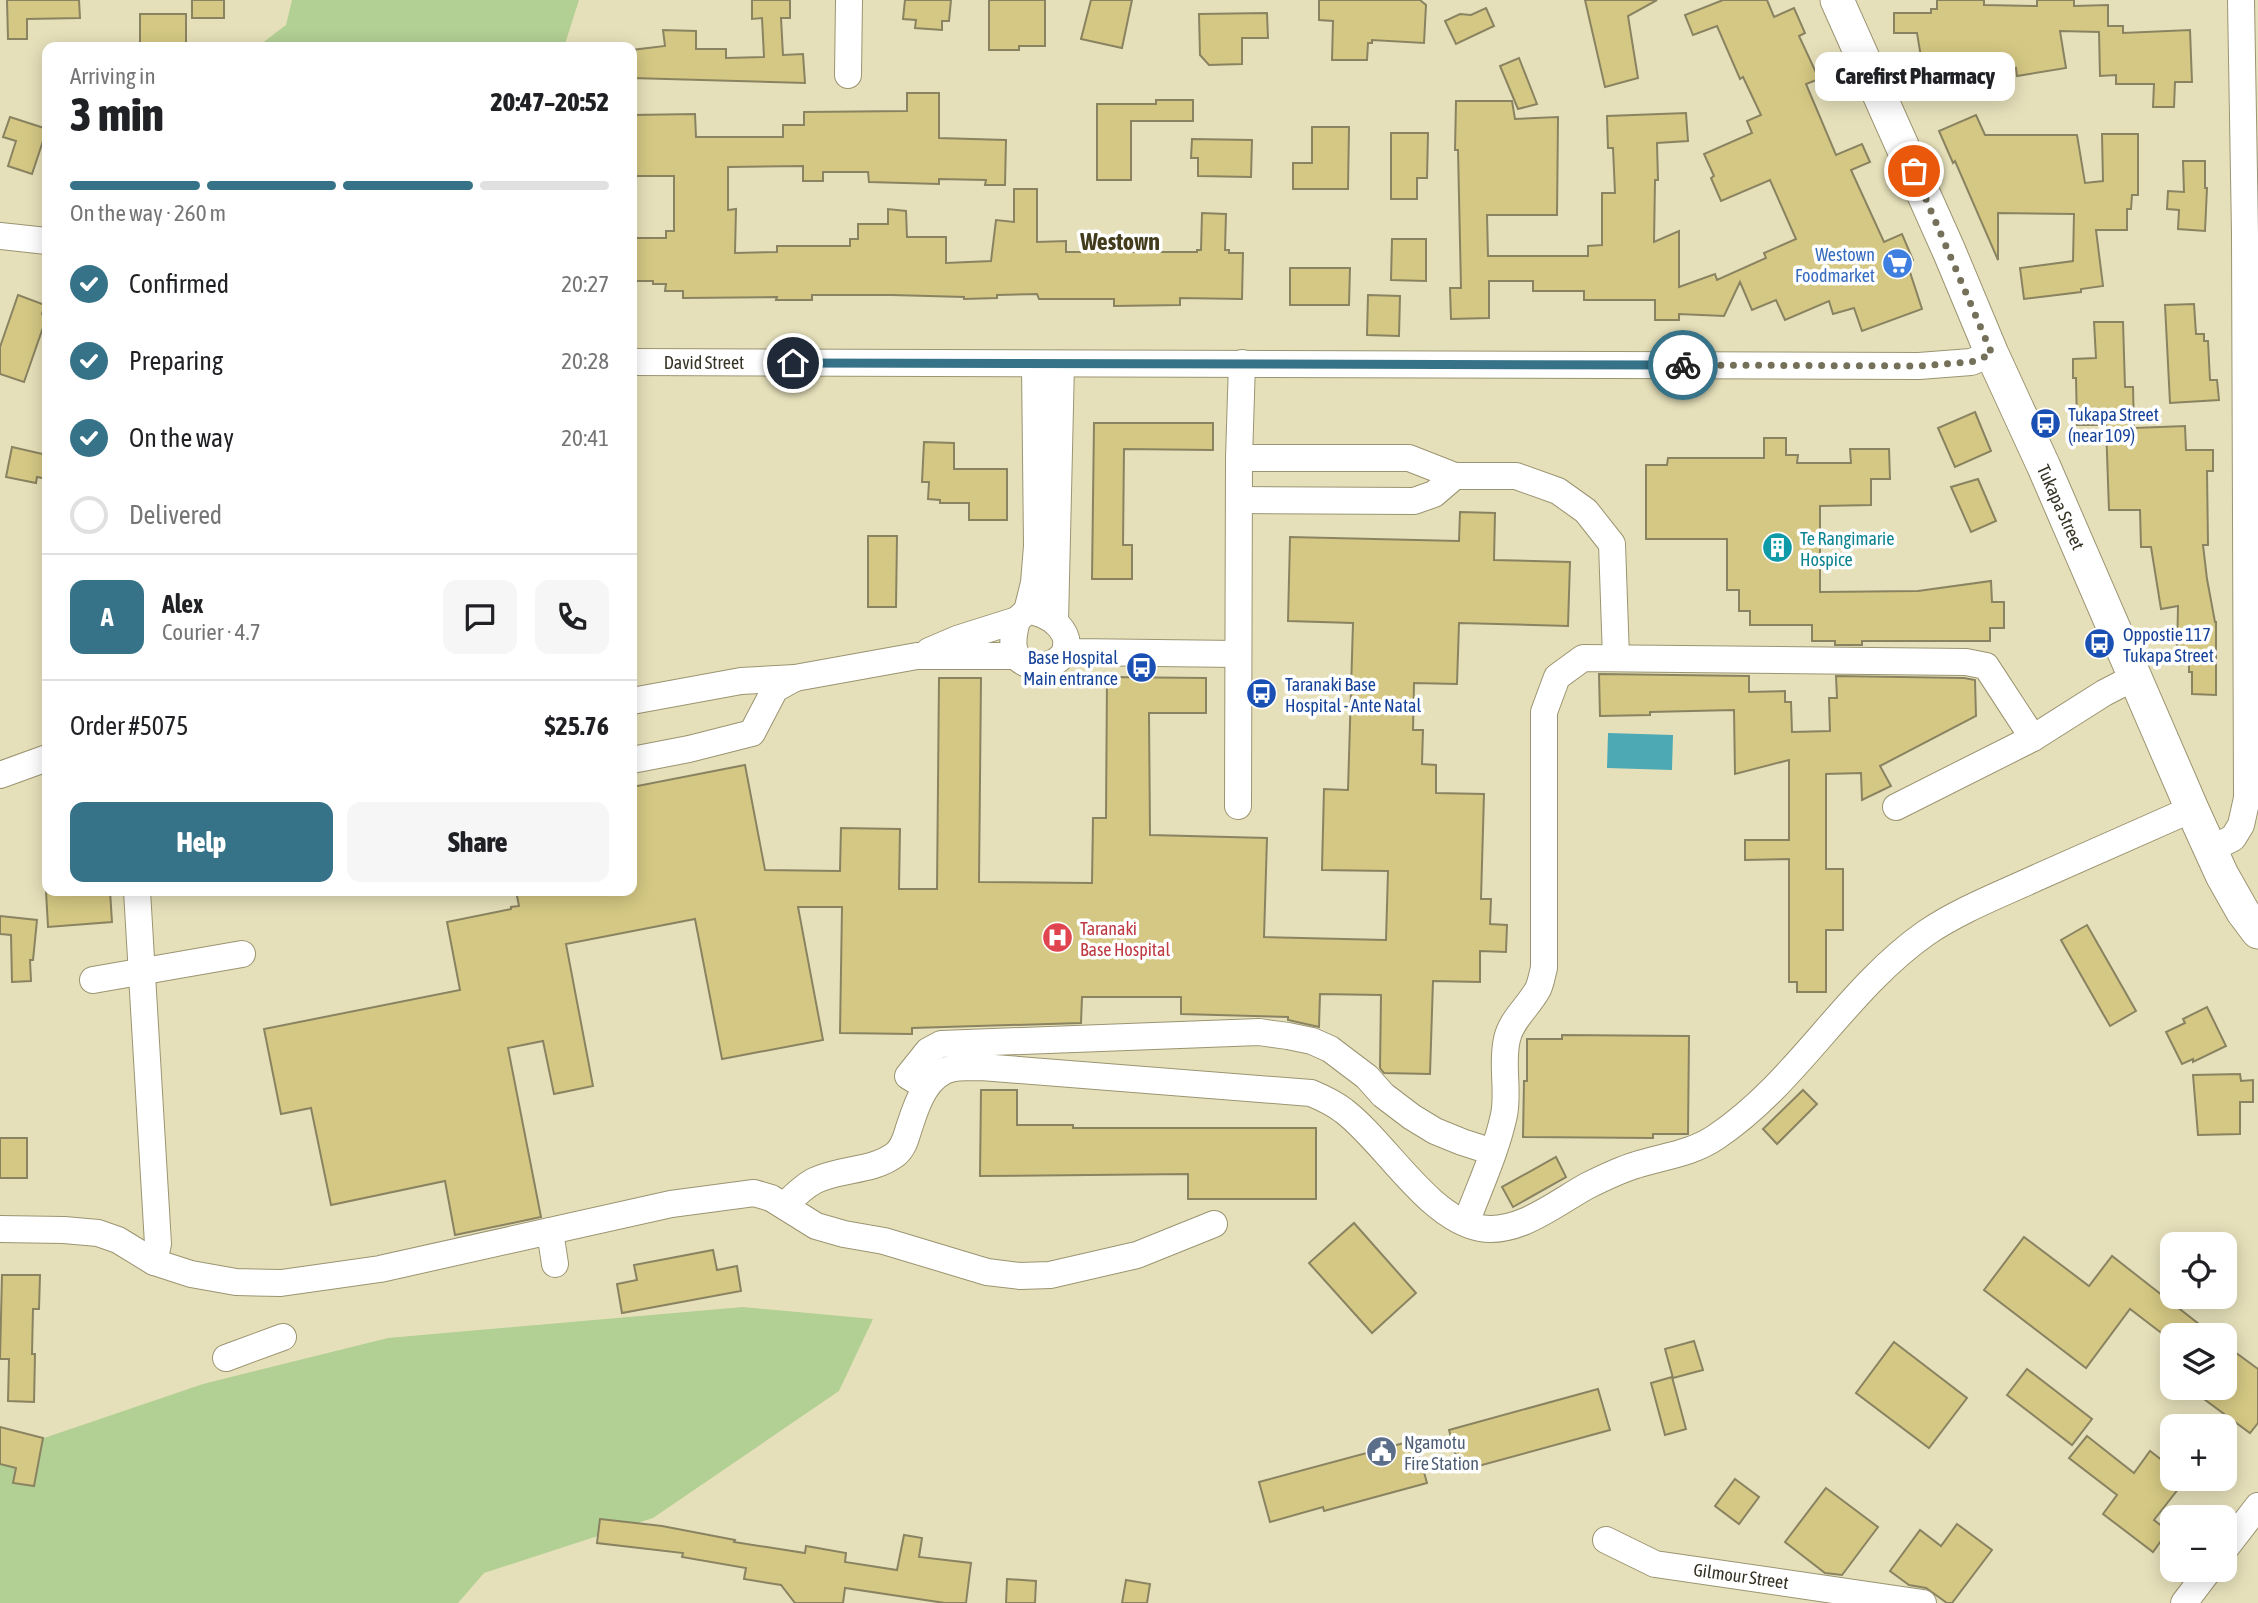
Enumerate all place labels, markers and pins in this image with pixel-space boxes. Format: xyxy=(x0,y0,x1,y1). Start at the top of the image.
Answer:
callout: Carefirst Pharmacy xyxy=(1814,52,2014,101)
pin xyxy=(1884,141,1944,201)
place label: Westown Foodmarket xyxy=(1795,244,1875,286)
supermarket icon: Westown Foodmarket xyxy=(1881,247,1915,281)
pin xyxy=(763,333,823,393)
place label: Tukapa Street (near 109) xyxy=(2068,404,2159,446)
bus stop icon: Tukapa Street (near 109) xyxy=(2028,407,2062,441)
place label: Te Rangimarie Hospice xyxy=(1800,528,1894,570)
building icon: Te Rangimarie Hospice xyxy=(1760,531,1794,565)
place label: Oppostie 117 Tukapa Street xyxy=(2123,624,2214,666)
bus stop icon: Oppostie 117 Tukapa Street xyxy=(2083,627,2117,661)
place label: Base Hospital Main entrance xyxy=(1023,647,1118,689)
bus stop icon: Base Hospital Main entrance xyxy=(1124,650,1158,684)
place label: Taranaki Base Hospital - Ante Natal xyxy=(1285,674,1421,716)
bus stop icon: Taranaki Base Hospital - Ante Natal xyxy=(1245,677,1279,711)
place label: Taranaki Base Hospital xyxy=(1080,918,1170,960)
hospital icon: Taranaki Base Hospital xyxy=(1040,921,1074,955)
place label: Ngamotu Fire Station xyxy=(1404,1432,1479,1474)
public building icon: Ngamotu Fire Station xyxy=(1364,1435,1398,1469)

